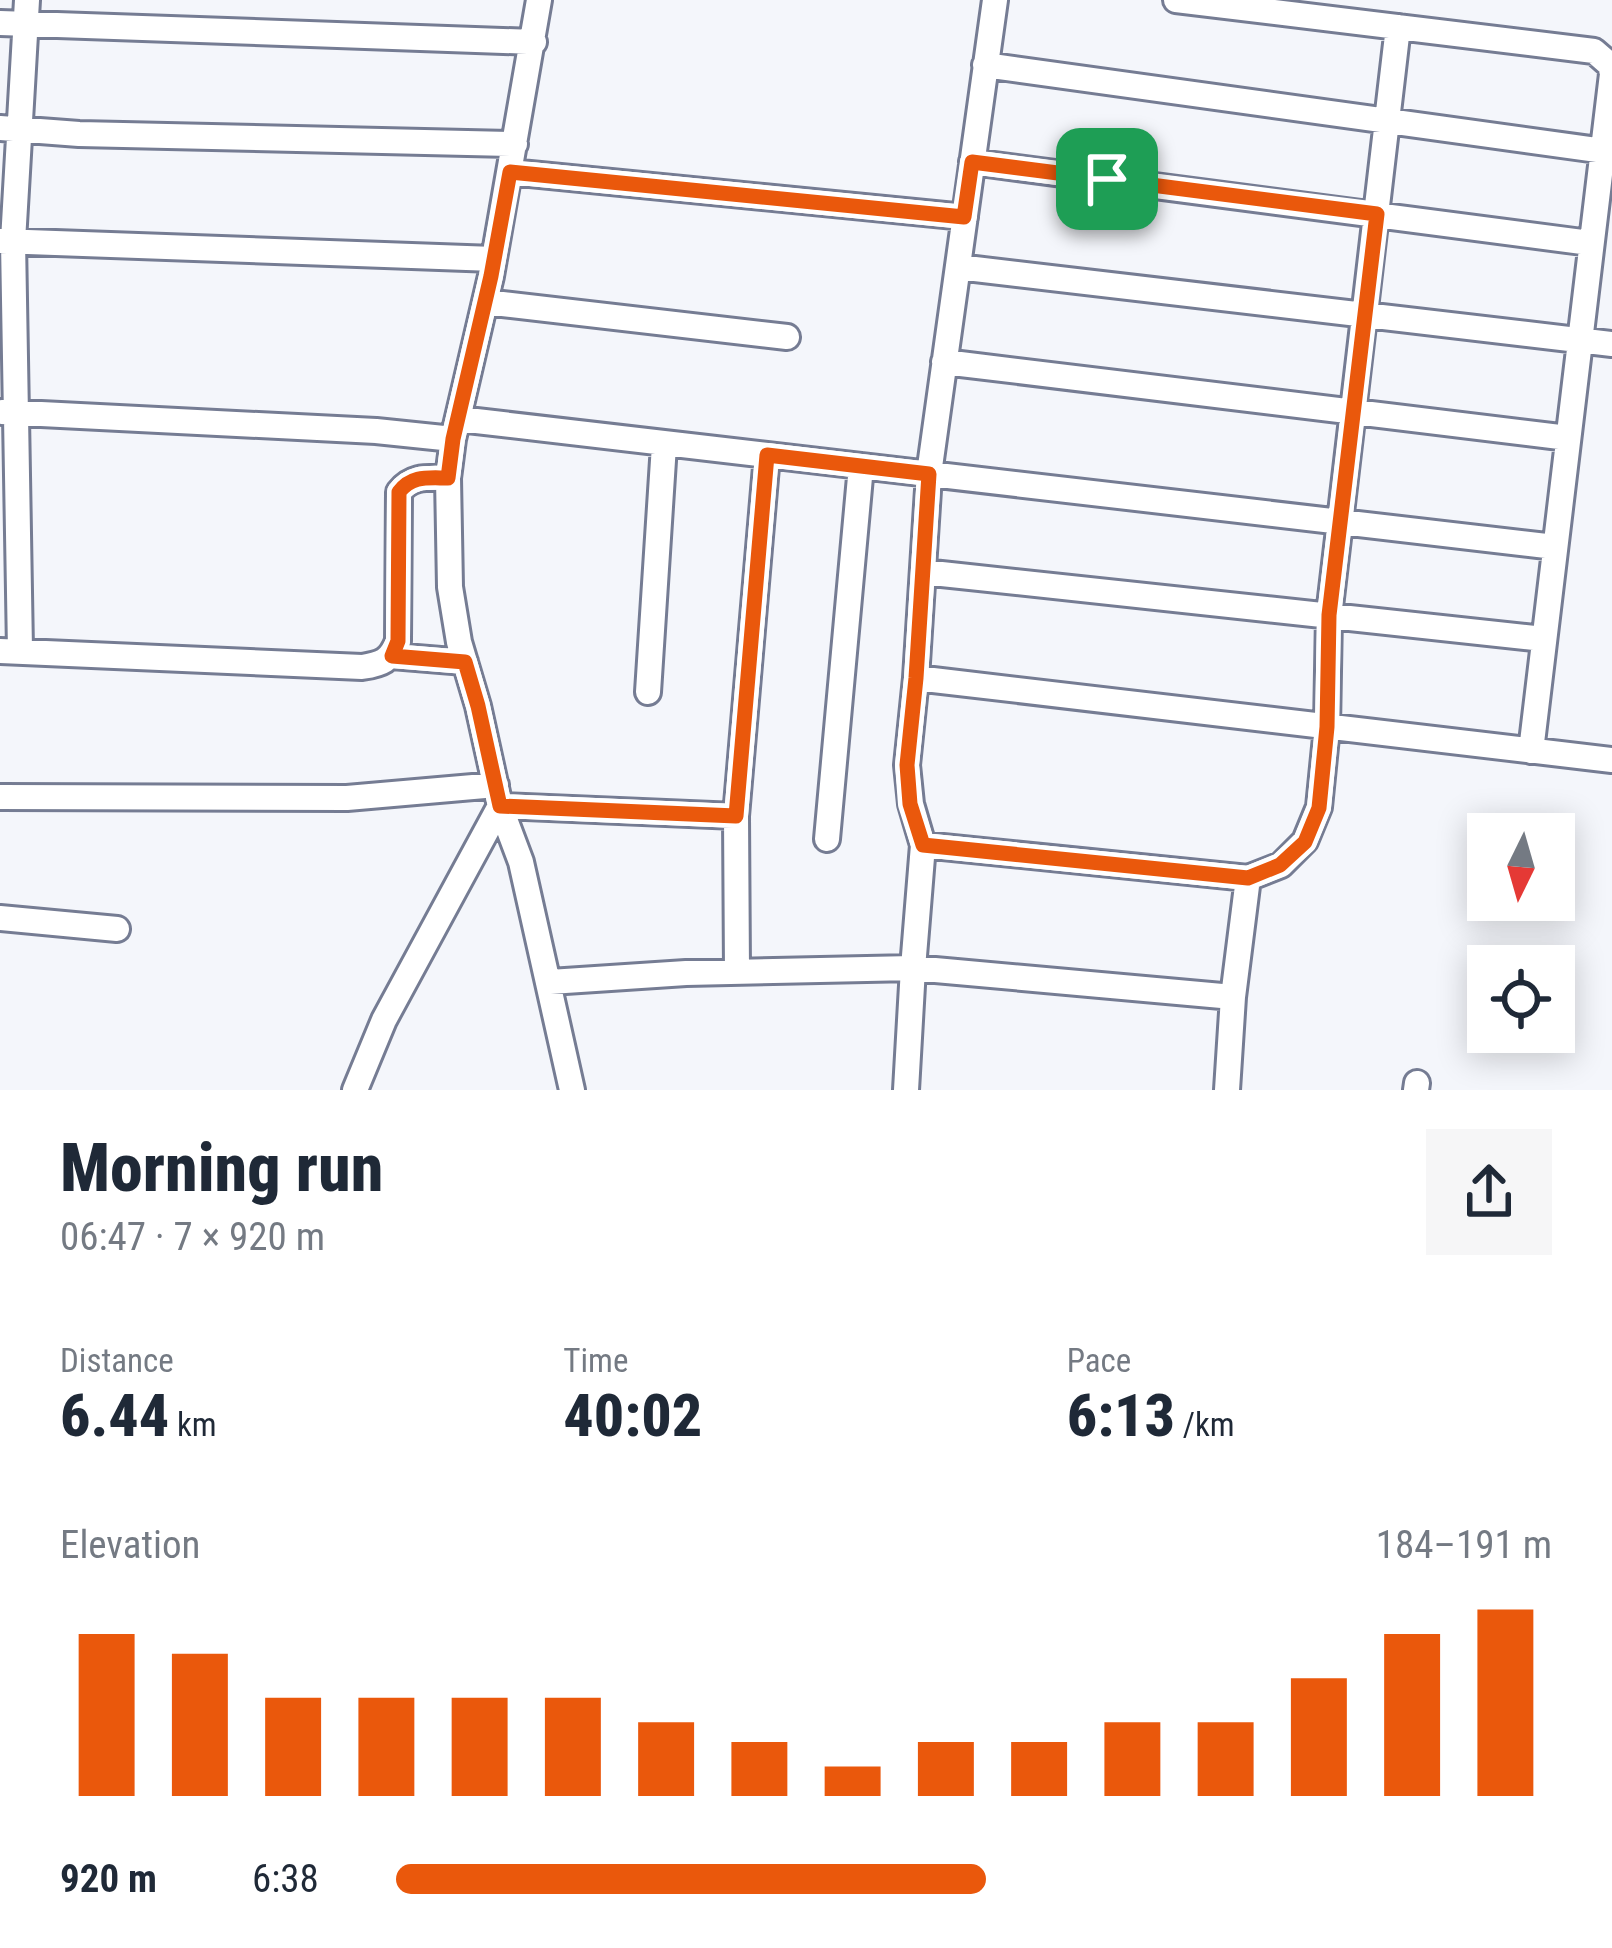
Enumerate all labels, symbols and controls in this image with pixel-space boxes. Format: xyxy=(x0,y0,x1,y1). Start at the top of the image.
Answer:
pin xyxy=(1056,128,1158,230)
icon: arrive xyxy=(1074,146,1140,212)
north arrow xyxy=(1467,813,1575,921)
map controls xyxy=(1467,813,1575,1053)
button: locate xyxy=(1467,945,1575,1053)
button: share xyxy=(1426,1129,1552,1255)
text: Morning run xyxy=(60,1130,383,1207)
text: 06:47 · 7 × 920 m xyxy=(60,1214,325,1260)
text: Distance xyxy=(60,1341,174,1380)
text: Time xyxy=(563,1341,628,1380)
text: Pace xyxy=(1067,1341,1131,1380)
text: 6.44 xyxy=(60,1380,169,1451)
text: 40:02 xyxy=(563,1380,702,1451)
text: 6:13 xyxy=(1067,1380,1175,1451)
text: km xyxy=(169,1405,217,1444)
text: /km xyxy=(1175,1405,1235,1444)
text: Elevation xyxy=(60,1522,200,1568)
text: 184–191 m xyxy=(1376,1522,1552,1568)
text: 920 m xyxy=(60,1856,157,1902)
text: 6:38 xyxy=(252,1856,319,1902)

